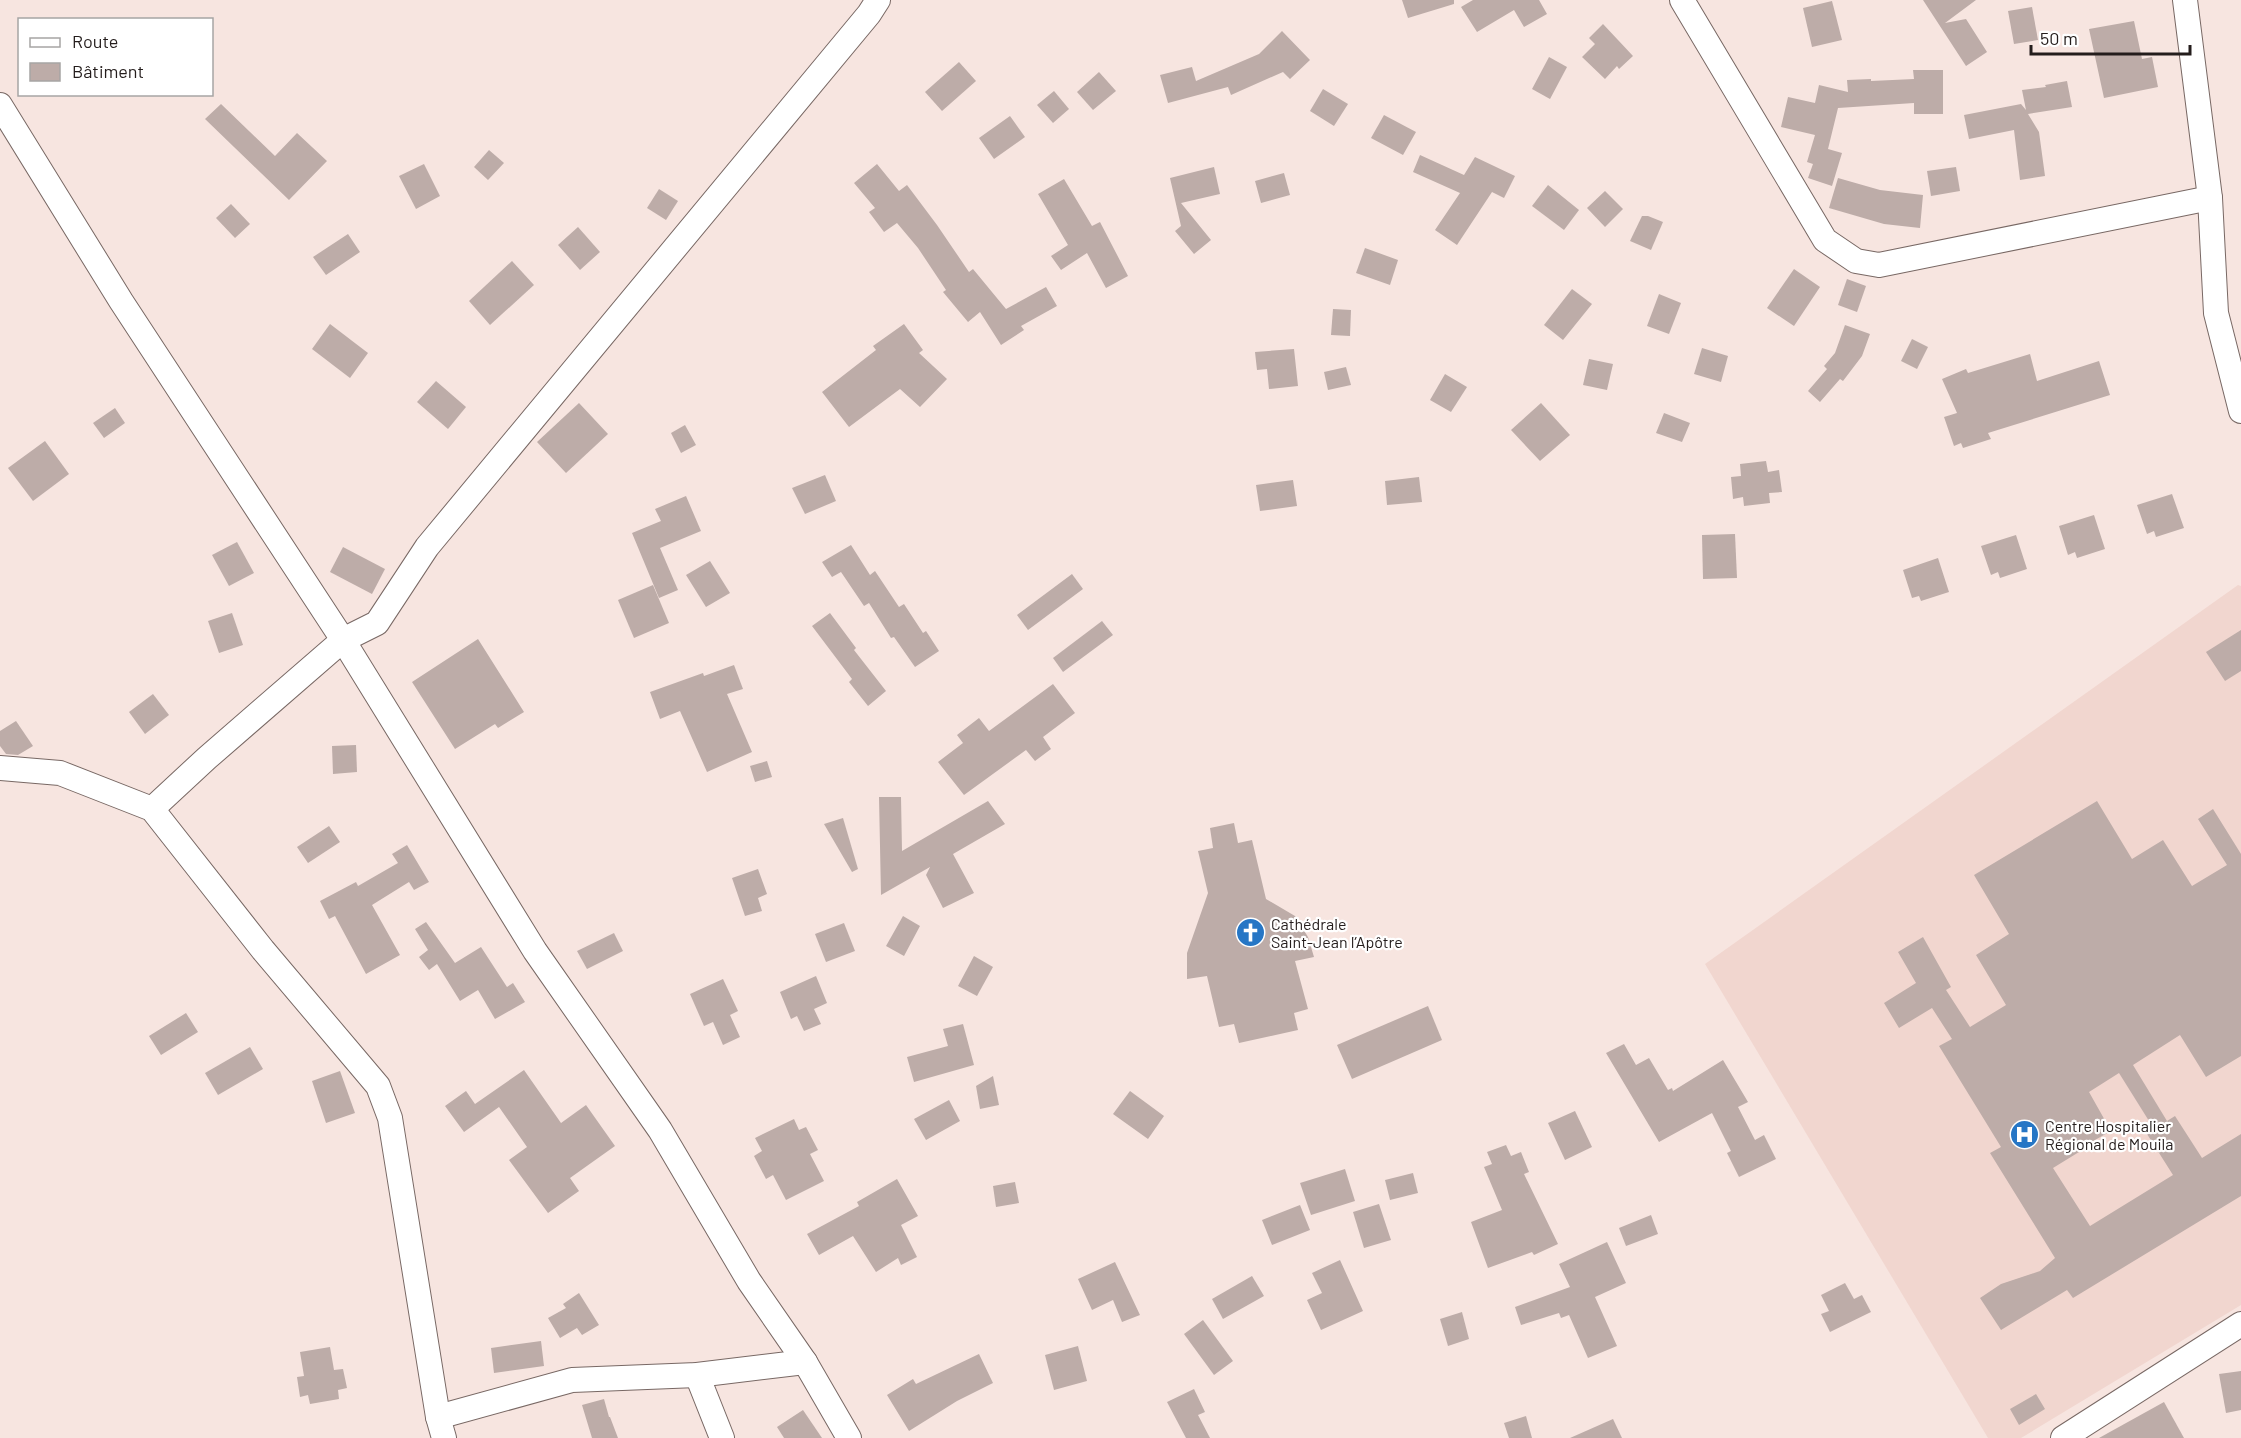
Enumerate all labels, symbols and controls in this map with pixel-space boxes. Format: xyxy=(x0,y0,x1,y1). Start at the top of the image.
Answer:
legend xyxy=(18,18,213,96)
scale bar xyxy=(2031,18,2190,56)
text: 50 m xyxy=(2040,27,2078,49)
text: Route xyxy=(72,30,118,52)
text: Bâtiment xyxy=(72,60,144,82)
place label: Cathédrale Saint-Jean l’Apôtre xyxy=(1271,914,1403,951)
church icon: Cathédrale Saint-Jean l’Apôtre xyxy=(1234,917,1266,949)
place label: Centre Hospitalier Régional de Mouila xyxy=(2045,1116,2173,1153)
hospital icon: Centre Hospitalier Régional de Mouila xyxy=(2008,1119,2040,1151)

